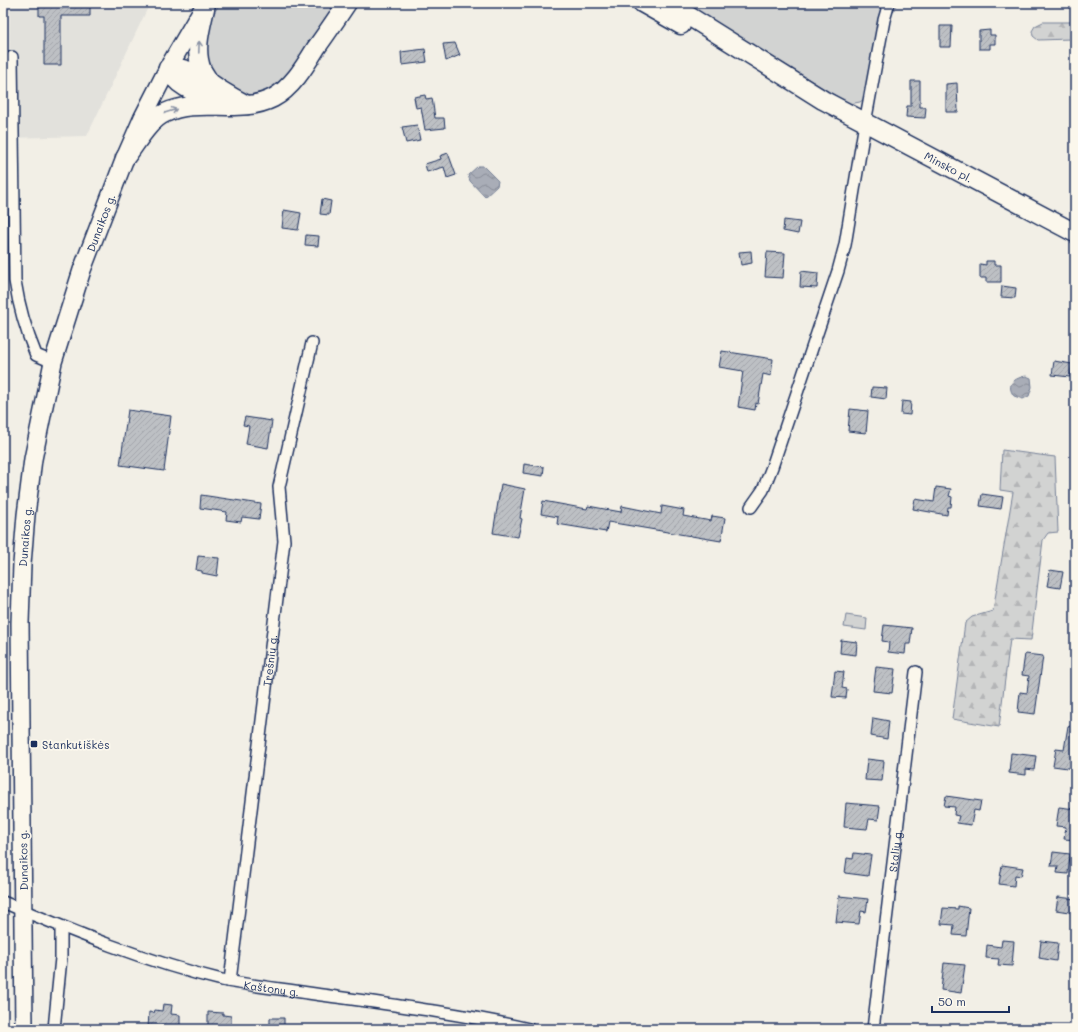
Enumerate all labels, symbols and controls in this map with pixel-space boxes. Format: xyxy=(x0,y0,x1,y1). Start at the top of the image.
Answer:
one-way arrow xyxy=(195,41,203,54)
one-way arrow xyxy=(164,107,177,114)
street label: Minsko pl. xyxy=(922,147,975,185)
street label: Dunaikos g. xyxy=(82,191,118,254)
street label: Dunaikos g. xyxy=(14,505,35,567)
street label: Trešnių g. xyxy=(259,633,280,687)
place label: Stankutiškės xyxy=(42,737,110,752)
marker: Stankutiškės xyxy=(29,739,39,749)
street label: Stalių g. xyxy=(884,828,905,873)
street label: Dunaikos g. xyxy=(15,829,31,891)
street label: Kaštonų g. xyxy=(243,976,300,999)
scale bar xyxy=(932,988,1009,1014)
text: 50 m xyxy=(938,993,966,1009)

